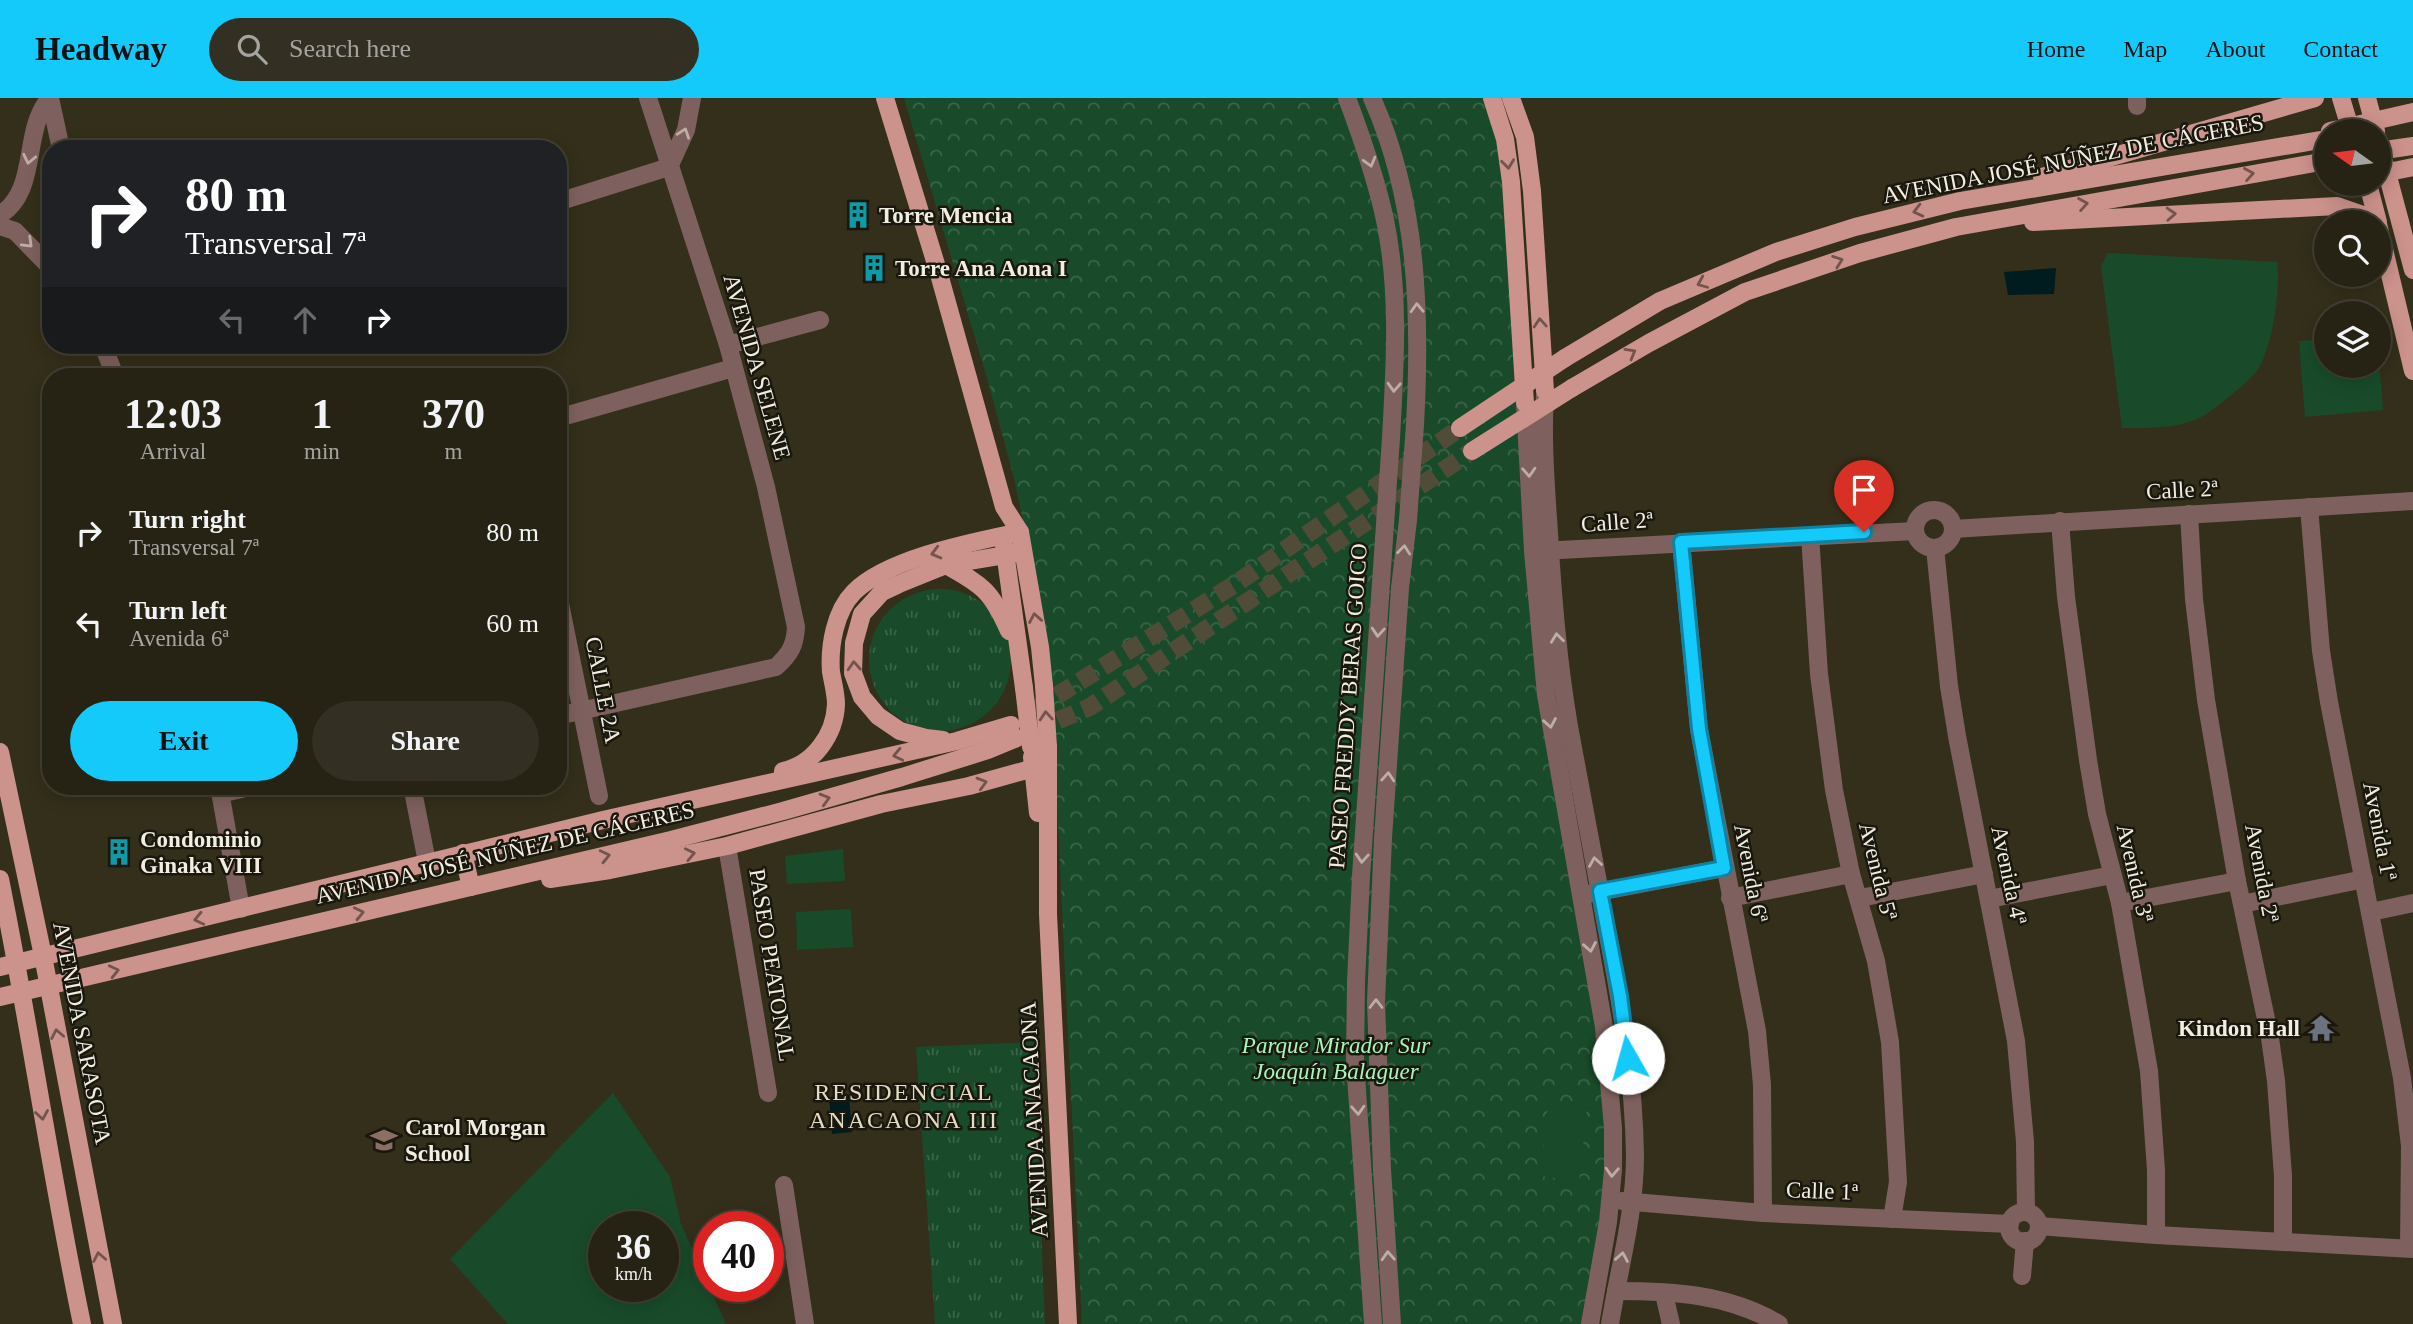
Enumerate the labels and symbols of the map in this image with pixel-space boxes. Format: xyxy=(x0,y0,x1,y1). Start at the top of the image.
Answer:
street label: AVENIDA JOSÉ NÚÑEZ DE CÁCERES xyxy=(1880,109,2266,208)
north arrow xyxy=(2314,119,2390,196)
one-way arrow xyxy=(676,128,690,140)
one-way arrow xyxy=(23,153,38,165)
one-way arrow xyxy=(1362,156,1376,168)
one-way arrow xyxy=(1501,158,1516,170)
one-way arrow xyxy=(2243,167,2255,182)
one-way arrow xyxy=(2077,197,2089,212)
building icon: Torre Mencia xyxy=(843,200,873,230)
place label: Torre Mencia xyxy=(879,203,1013,228)
one-way arrow xyxy=(1912,203,1924,217)
one-way arrow xyxy=(2166,207,2177,222)
one-way arrow xyxy=(19,235,32,248)
building icon: Torre Ana Aona I xyxy=(859,253,889,283)
one-way arrow xyxy=(1831,255,1843,269)
place label: Torre Ana Aona I xyxy=(895,256,1067,281)
street label: AVENIDA SELENE xyxy=(719,271,795,463)
one-way arrow xyxy=(1697,275,1710,289)
one-way arrow xyxy=(1409,302,1424,313)
one-way arrow xyxy=(1533,317,1548,328)
one-way arrow xyxy=(1623,349,1636,362)
one-way arrow xyxy=(1386,382,1401,393)
pin xyxy=(1834,460,1894,532)
one-way arrow xyxy=(1521,466,1536,477)
street label: Calle 2ª xyxy=(2145,476,2219,504)
street label: Calle 2ª xyxy=(1580,507,1655,537)
street label: PASEO FREDDY BERAS GOICO xyxy=(1324,542,1372,870)
one-way arrow xyxy=(1397,544,1412,556)
one-way arrow xyxy=(930,545,942,559)
one-way arrow xyxy=(1028,612,1043,624)
one-way arrow xyxy=(1371,626,1386,637)
one-way arrow xyxy=(1549,632,1564,644)
street label: CALLE 2A xyxy=(580,635,626,746)
one-way arrow xyxy=(847,660,862,671)
one-way arrow xyxy=(1039,710,1054,721)
one-way arrow xyxy=(1542,717,1557,728)
one-way arrow xyxy=(892,746,904,761)
one-way arrow xyxy=(1380,771,1395,782)
one-way arrow xyxy=(976,776,988,791)
street label: Avenida 1ª xyxy=(2358,780,2402,883)
one-way arrow xyxy=(819,793,831,808)
street label: AVENIDA JOSÉ NÚÑEZ DE CÁCERES xyxy=(313,796,697,909)
street label: Avenida 5ª xyxy=(1854,820,1902,923)
street label: Avenida 6ª xyxy=(1729,822,1773,925)
street label: Avenida 3ª xyxy=(2112,822,2159,925)
street label: Avenida 2ª xyxy=(2240,822,2284,925)
street label: Avenida 4ª xyxy=(1986,824,2032,927)
place label: Condominio Ginaka VIII xyxy=(140,827,262,878)
building icon: Condominio Ginaka VIII xyxy=(104,837,134,867)
one-way arrow xyxy=(684,847,696,862)
one-way arrow xyxy=(599,849,611,864)
one-way arrow xyxy=(1355,853,1370,864)
one-way arrow xyxy=(1588,856,1603,868)
street label: PASEO PEATONAL xyxy=(744,867,800,1063)
one-way arrow xyxy=(353,907,365,921)
one-way arrow xyxy=(193,911,205,925)
street label: AVENIDA SARASOTA xyxy=(48,920,116,1147)
one-way arrow xyxy=(1582,941,1597,952)
one-way arrow xyxy=(108,965,120,979)
one-way arrow xyxy=(1369,998,1384,1009)
street label: AVENIDA ANACAONA xyxy=(1015,1001,1053,1239)
temple icon: Kindon Hall xyxy=(2306,1013,2336,1043)
place label: Kindon Hall xyxy=(2178,1016,2300,1041)
position arrow xyxy=(1591,1021,1665,1095)
one-way arrow xyxy=(50,1028,65,1039)
park label: Parque Mirador Sur Joaquín Balaguer xyxy=(1241,1033,1431,1084)
district label: RESIDENCIAL ANACAONA III xyxy=(809,1079,999,1133)
one-way arrow xyxy=(1351,1105,1366,1116)
one-way arrow xyxy=(34,1109,49,1121)
place label: Carol Morgan School xyxy=(405,1115,546,1166)
school or university icon: Carol Morgan School xyxy=(369,1125,399,1155)
one-way arrow xyxy=(1605,1167,1620,1178)
street label: Calle 1ª xyxy=(1786,1177,1859,1205)
speed limit sign: 40 xyxy=(693,1211,784,1302)
one-way arrow xyxy=(1380,1250,1395,1261)
one-way arrow xyxy=(93,1251,108,1263)
one-way arrow xyxy=(1613,1251,1628,1263)

